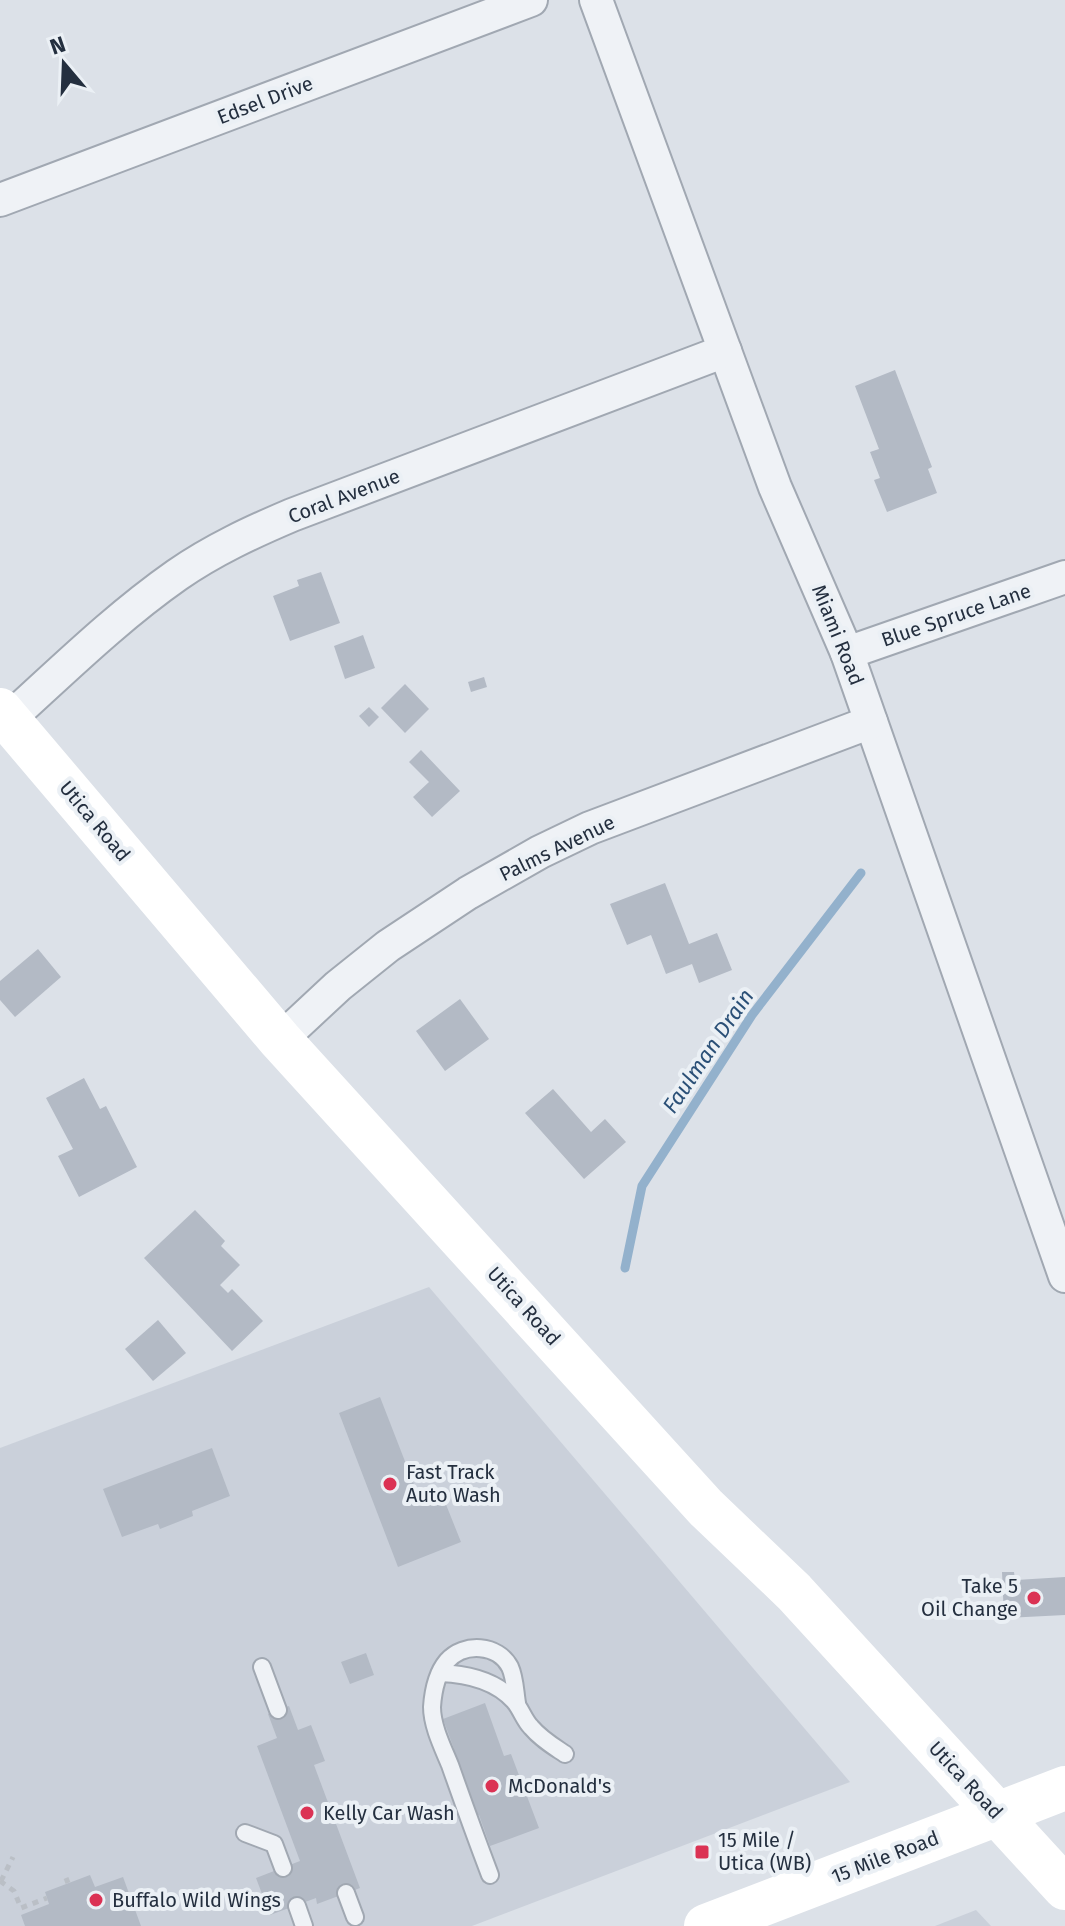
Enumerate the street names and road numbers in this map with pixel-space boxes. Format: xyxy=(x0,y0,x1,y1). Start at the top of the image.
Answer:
street label: Edsel Drive xyxy=(214,71,316,129)
street label: Coral Avenue xyxy=(285,464,403,528)
street label: Blue Spruce Lane xyxy=(878,578,1034,652)
street label: Miami Road xyxy=(807,581,869,689)
street label: Utica Road xyxy=(54,776,136,866)
street label: Palms Avenue xyxy=(495,810,619,886)
street label: Utica Road xyxy=(482,1262,566,1350)
street label: Utica Road xyxy=(924,1736,1008,1824)
street label: 15 Mile Road xyxy=(828,1826,942,1888)

